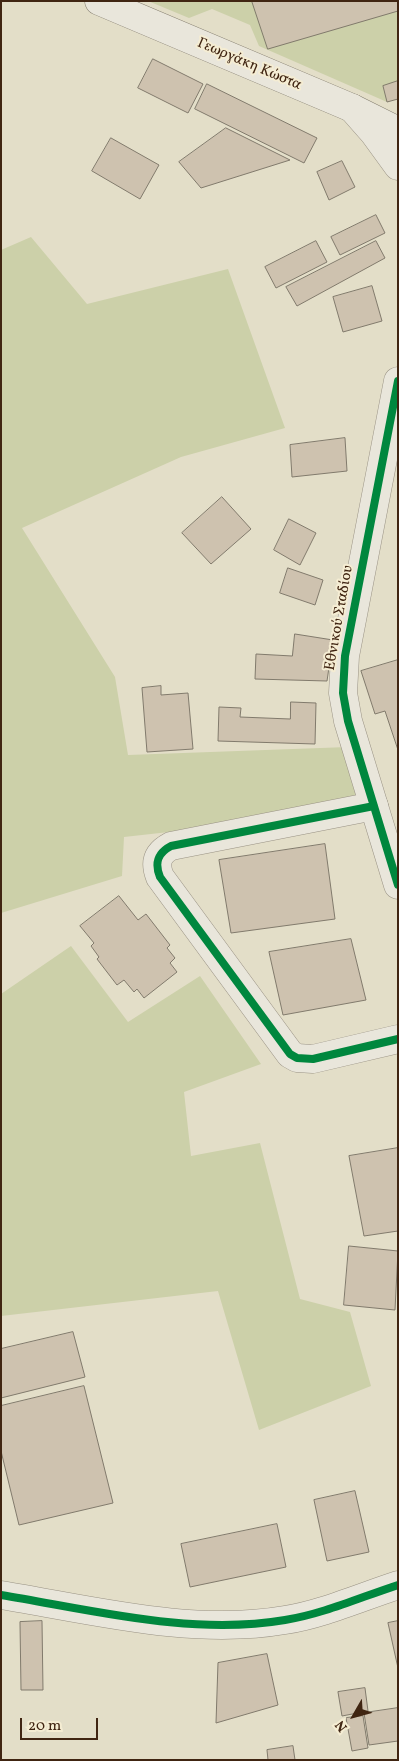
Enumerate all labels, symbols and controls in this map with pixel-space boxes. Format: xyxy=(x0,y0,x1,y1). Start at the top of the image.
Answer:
street label: Γεωργάκη Κώστα xyxy=(194,35,304,95)
street label: Εθνικού Σταδίου xyxy=(322,564,358,672)
north arrow xyxy=(329,1691,379,1741)
scale bar xyxy=(22,1708,100,1740)
text: 20 m xyxy=(28,1716,61,1737)
text: N xyxy=(331,1716,352,1735)

